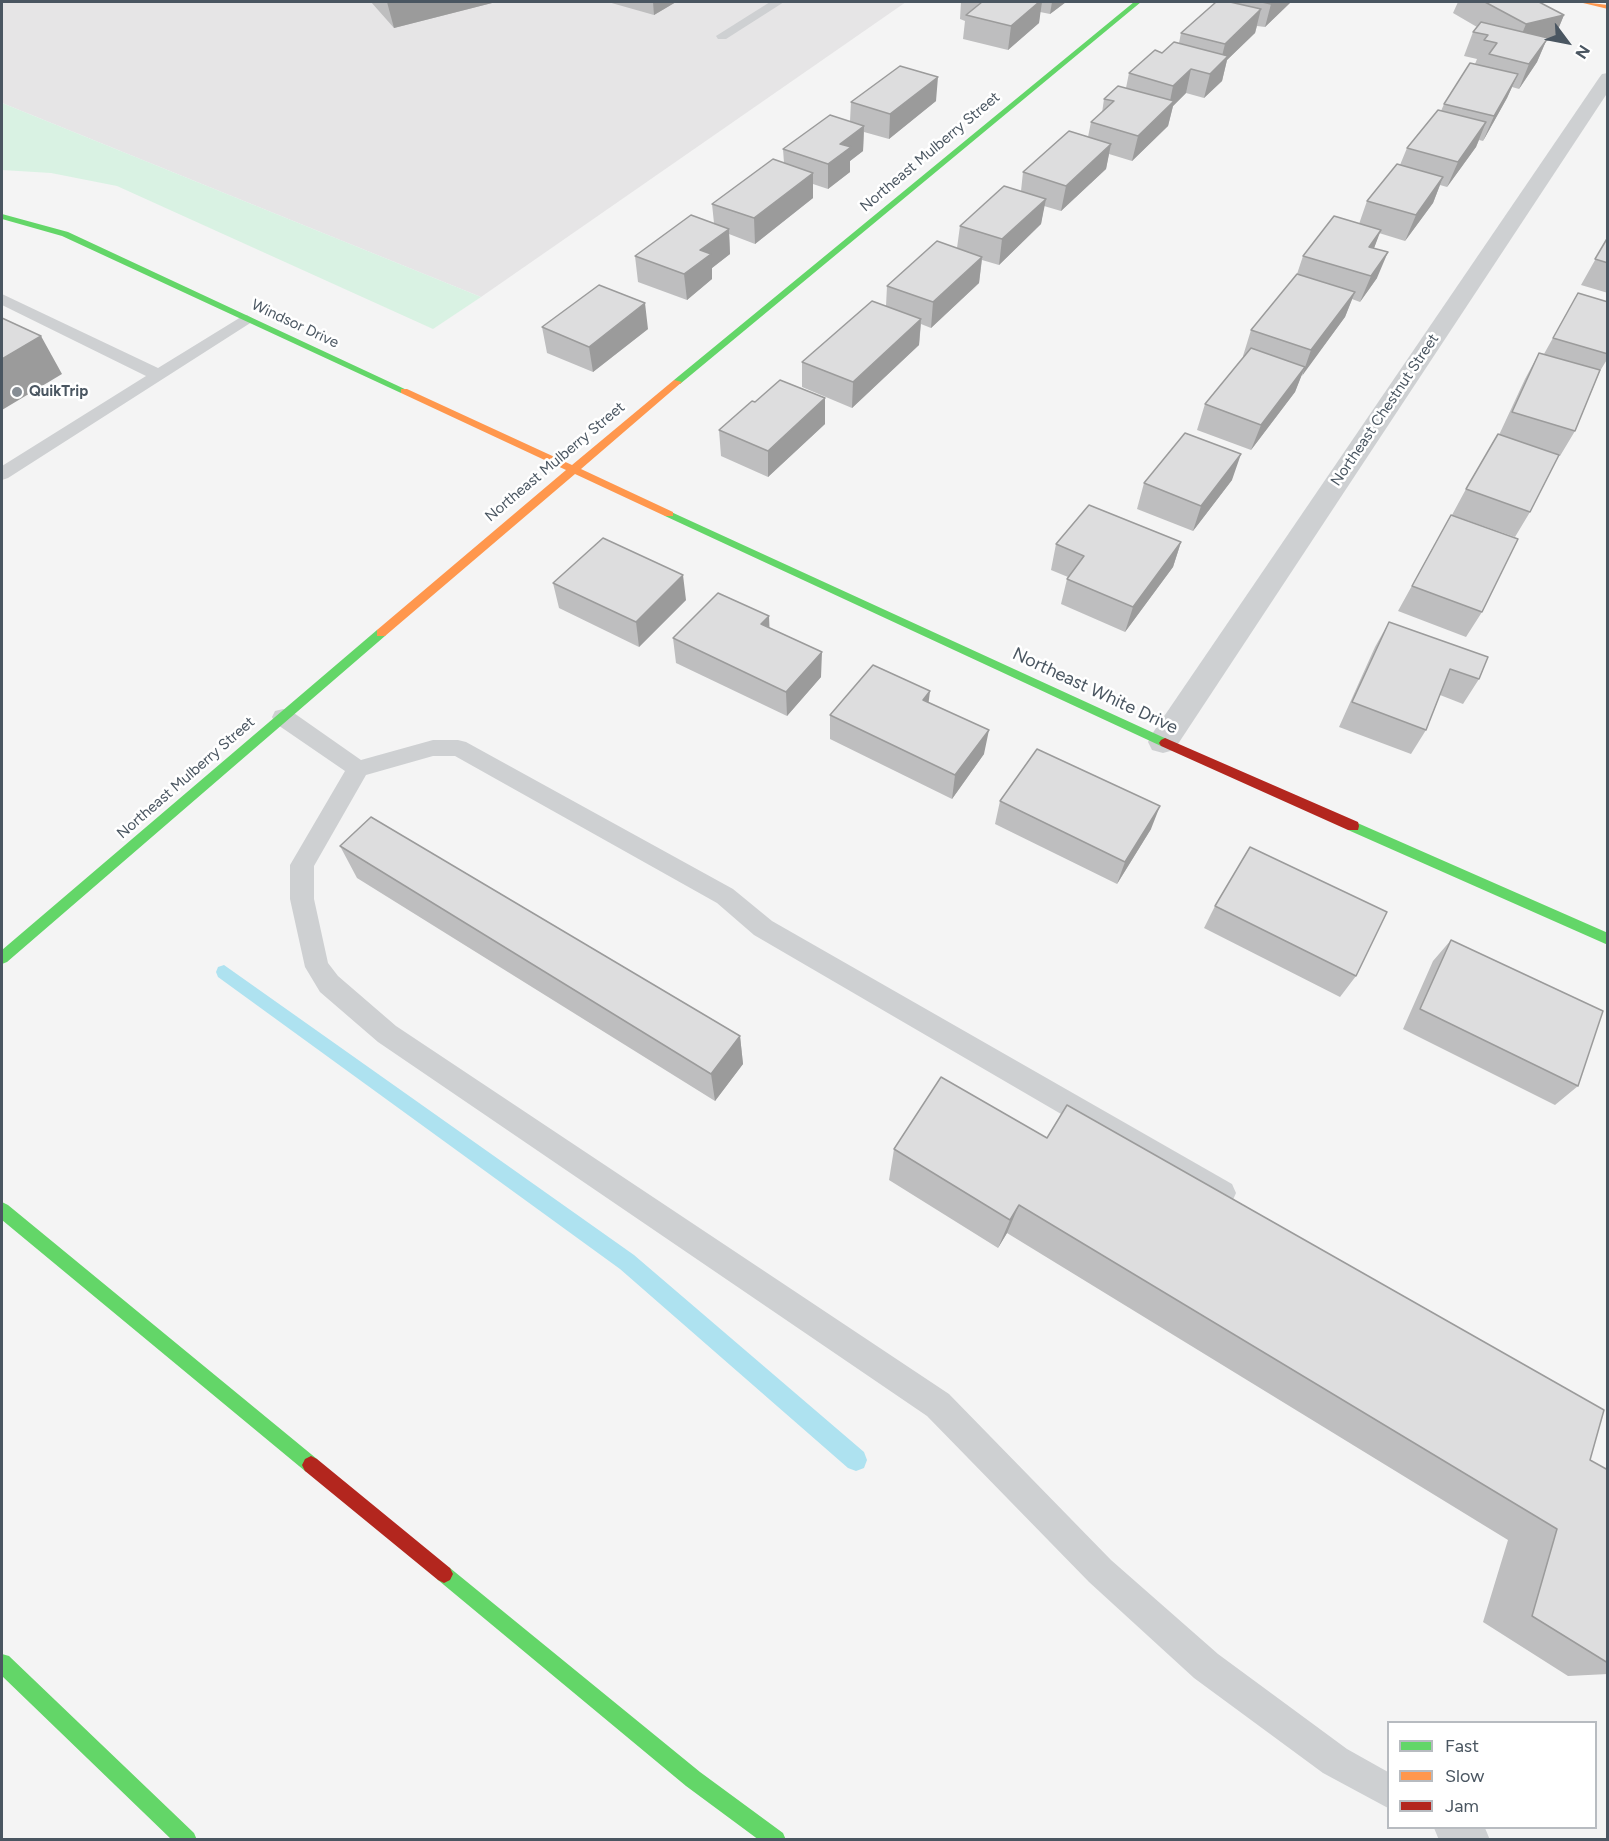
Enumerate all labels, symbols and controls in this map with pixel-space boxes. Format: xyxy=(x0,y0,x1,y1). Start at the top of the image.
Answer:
north arrow xyxy=(1537,12,1597,72)
text: N xyxy=(1571,42,1594,62)
street label: Northeast Mulberry Street xyxy=(857,88,1003,216)
street label: Windsor Drive xyxy=(249,296,341,352)
street label: Northeast Chestnut Street xyxy=(1327,330,1443,490)
place label: QuikTrip xyxy=(29,383,88,401)
marker: QuikTrip xyxy=(10,385,24,399)
street label: Northeast Mulberry Street xyxy=(482,398,628,526)
street label: Northeast White Drive xyxy=(1009,643,1181,739)
street label: Northeast Mulberry Street xyxy=(113,713,259,843)
legend xyxy=(1387,1721,1597,1829)
text: Fast xyxy=(1445,1735,1479,1757)
text: Slow xyxy=(1445,1765,1484,1787)
text: Jam xyxy=(1445,1795,1479,1817)

